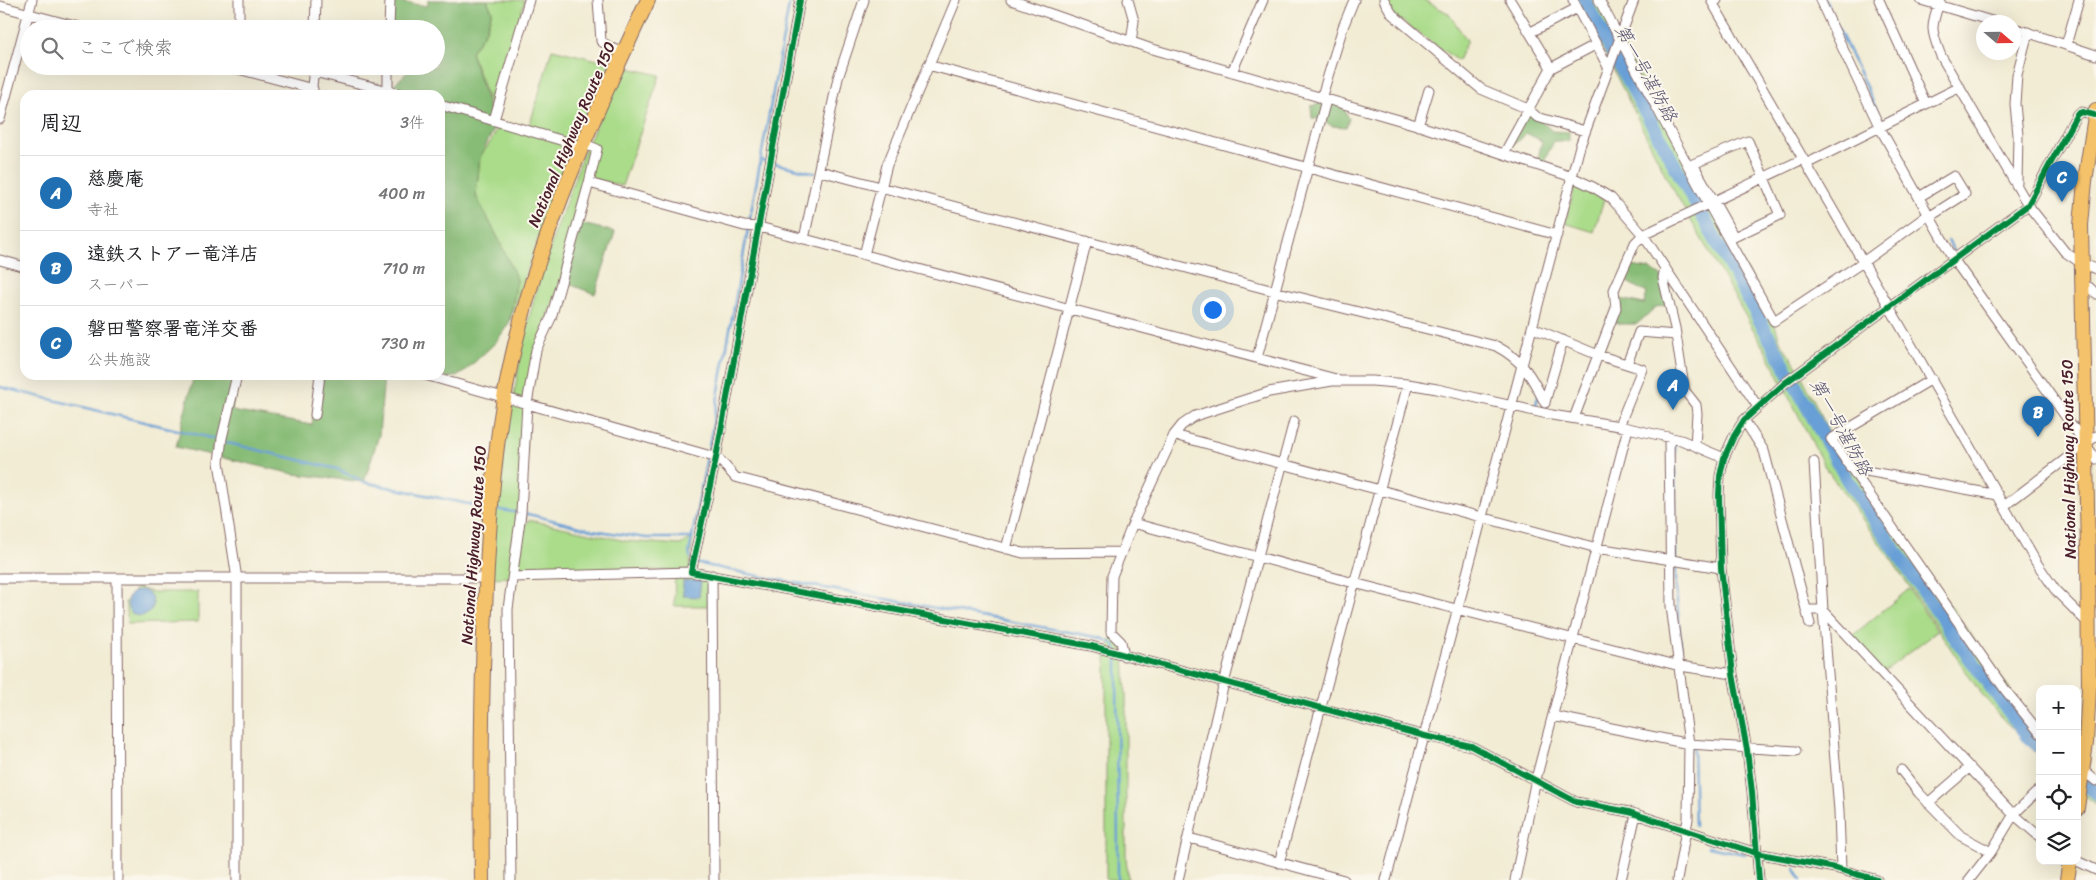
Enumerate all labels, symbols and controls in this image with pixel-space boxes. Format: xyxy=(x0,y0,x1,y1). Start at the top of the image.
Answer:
north arrow xyxy=(1976,15,2021,60)
water label: 第一号湛防路 xyxy=(1606,18,1687,129)
search box xyxy=(20,20,445,75)
text: ここで検索 xyxy=(78,31,173,64)
icon: search xyxy=(38,34,66,62)
street label: National Highway Route 150 xyxy=(519,37,624,232)
text: 周辺 xyxy=(40,104,82,142)
text: 3件 xyxy=(400,108,425,137)
pin: C xyxy=(2046,161,2078,202)
text: 慈慶庵 xyxy=(87,162,144,195)
text: A xyxy=(51,179,61,208)
text: 400 m xyxy=(378,179,425,208)
text: 寺社 xyxy=(87,195,119,224)
text: 遠鉄ストアー竜洋店 xyxy=(87,237,259,270)
text: B xyxy=(51,254,61,283)
text: 710 m xyxy=(382,254,425,283)
text: スーパー xyxy=(87,270,150,299)
your location xyxy=(1200,297,1226,323)
text: 磐田警察署竜洋交番 xyxy=(87,312,258,345)
text: C xyxy=(51,329,61,358)
text: 730 m xyxy=(381,329,425,358)
text: 公共施設 xyxy=(87,345,151,374)
street label: National Highway Route 150 xyxy=(2052,359,2085,559)
pin: A xyxy=(1657,369,1689,410)
water label: 第一号湛防路 xyxy=(1801,372,1882,483)
pin: B xyxy=(2022,396,2054,437)
street label: National Highway Route 150 xyxy=(452,444,495,646)
map controls xyxy=(2036,685,2081,865)
button: + xyxy=(2036,685,2081,730)
button: − xyxy=(2036,730,2081,775)
button: locate xyxy=(2036,775,2081,820)
button: layers xyxy=(2036,820,2081,865)

